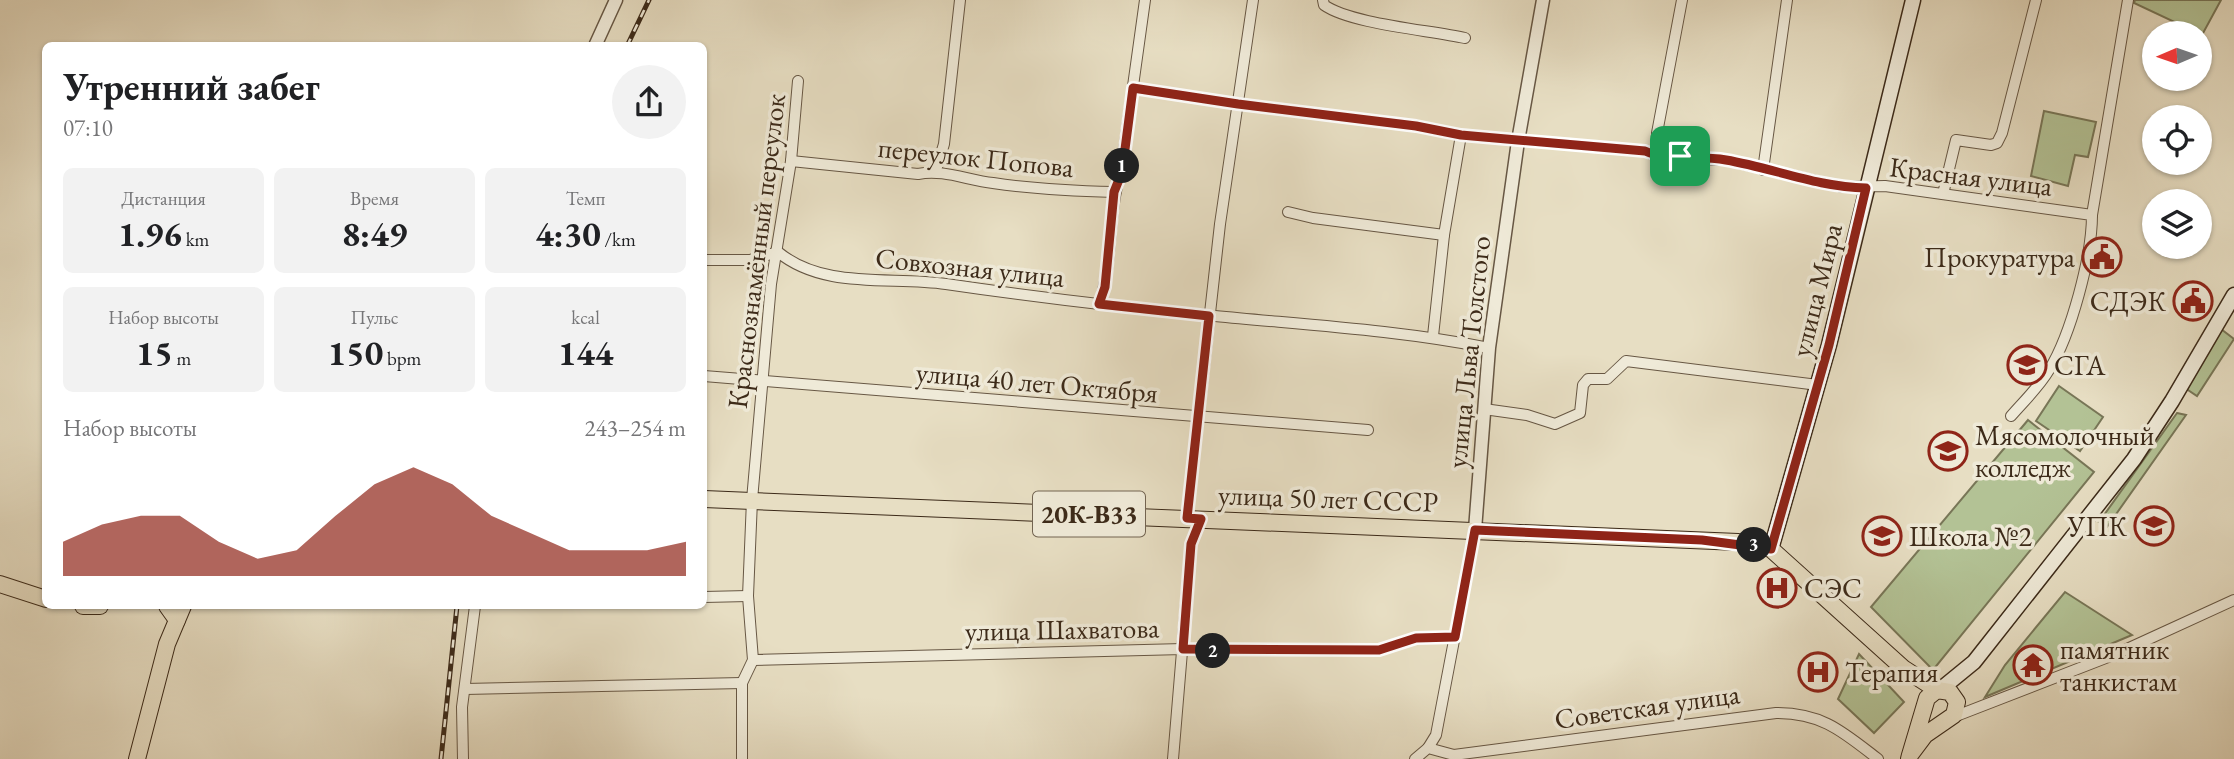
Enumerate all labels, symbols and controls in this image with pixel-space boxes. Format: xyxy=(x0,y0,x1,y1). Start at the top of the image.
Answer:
north arrow xyxy=(2142,21,2212,91)
map controls xyxy=(2142,21,2212,259)
text: Утренний забег xyxy=(63,62,320,111)
button: share xyxy=(612,65,686,139)
street label: Краснознамённый переулок xyxy=(719,92,793,410)
button: locate xyxy=(2142,105,2212,175)
text: 07:10 xyxy=(63,113,113,143)
pin xyxy=(1650,126,1710,186)
street label: переулок Попова xyxy=(876,129,1076,185)
icon: arrive xyxy=(1661,137,1699,175)
pin: 1 xyxy=(1104,148,1140,184)
street label: Красная улица xyxy=(1887,148,2055,204)
text: 1 xyxy=(1116,153,1127,178)
text: Дистанция xyxy=(121,186,206,211)
text: Время xyxy=(350,186,399,211)
text: Темп xyxy=(566,186,605,211)
button: layers xyxy=(2142,189,2212,259)
text: 1.96 xyxy=(118,211,182,256)
text: 8:49 xyxy=(342,211,407,256)
text: 4:30 xyxy=(535,211,601,256)
street label: улица Мира xyxy=(1782,219,1850,360)
text: km xyxy=(182,227,209,252)
text: /km xyxy=(601,227,636,252)
street label: улица Льва Толстого xyxy=(1438,234,1498,470)
public building icon: Прокуратура xyxy=(2081,236,2123,278)
street label: Совхозная улица xyxy=(874,239,1067,295)
place label: Прокуратура xyxy=(1924,239,2076,275)
public building icon: СДЭК xyxy=(2172,280,2214,322)
place label: СДЭК xyxy=(2090,283,2166,319)
text: Набор высоты xyxy=(108,305,219,330)
text: Пульс xyxy=(350,305,399,330)
text: kcal xyxy=(571,305,600,330)
text: 15 xyxy=(136,330,173,375)
text: 150 xyxy=(328,330,383,375)
text: 144 xyxy=(558,330,613,375)
school or university icon: СГА xyxy=(2006,344,2048,386)
text: m xyxy=(173,346,191,371)
text: bpm xyxy=(383,346,421,371)
place label: СГА xyxy=(2054,347,2106,383)
street label: улица 40 лет Октября xyxy=(914,353,1160,411)
text: Набор высоты xyxy=(63,413,197,443)
text: 243–254 m xyxy=(585,413,686,443)
place label: Мясомолочный колледж xyxy=(1975,417,2154,485)
school or university icon: Мясомолочный колледж xyxy=(1927,430,1969,472)
street label: улица 50 лет СССР xyxy=(1217,476,1439,520)
road number: 20К-В33 xyxy=(1033,492,1145,536)
school or university icon: УПК xyxy=(2133,505,2175,547)
place label: УПК xyxy=(2066,508,2127,544)
school or university icon: Школа №2 xyxy=(1861,515,1903,557)
place label: Школа №2 xyxy=(1909,518,2032,554)
pin: 3 xyxy=(1736,528,1772,562)
text: 3 xyxy=(1748,532,1759,557)
hospital icon: СЭС xyxy=(1756,567,1798,609)
place label: СЭС xyxy=(1804,570,1862,606)
street label: улица Шахватова xyxy=(964,609,1160,649)
place label: памятник танкистам xyxy=(2060,631,2177,699)
pin: 2 xyxy=(1196,634,1230,668)
text: 2 xyxy=(1207,638,1218,663)
temple icon: памятник танкистам xyxy=(2012,644,2054,686)
hospital icon: Терапия xyxy=(1797,651,1839,693)
place label: Терапия xyxy=(1845,654,1938,690)
street label: Советская улица xyxy=(1552,675,1743,737)

